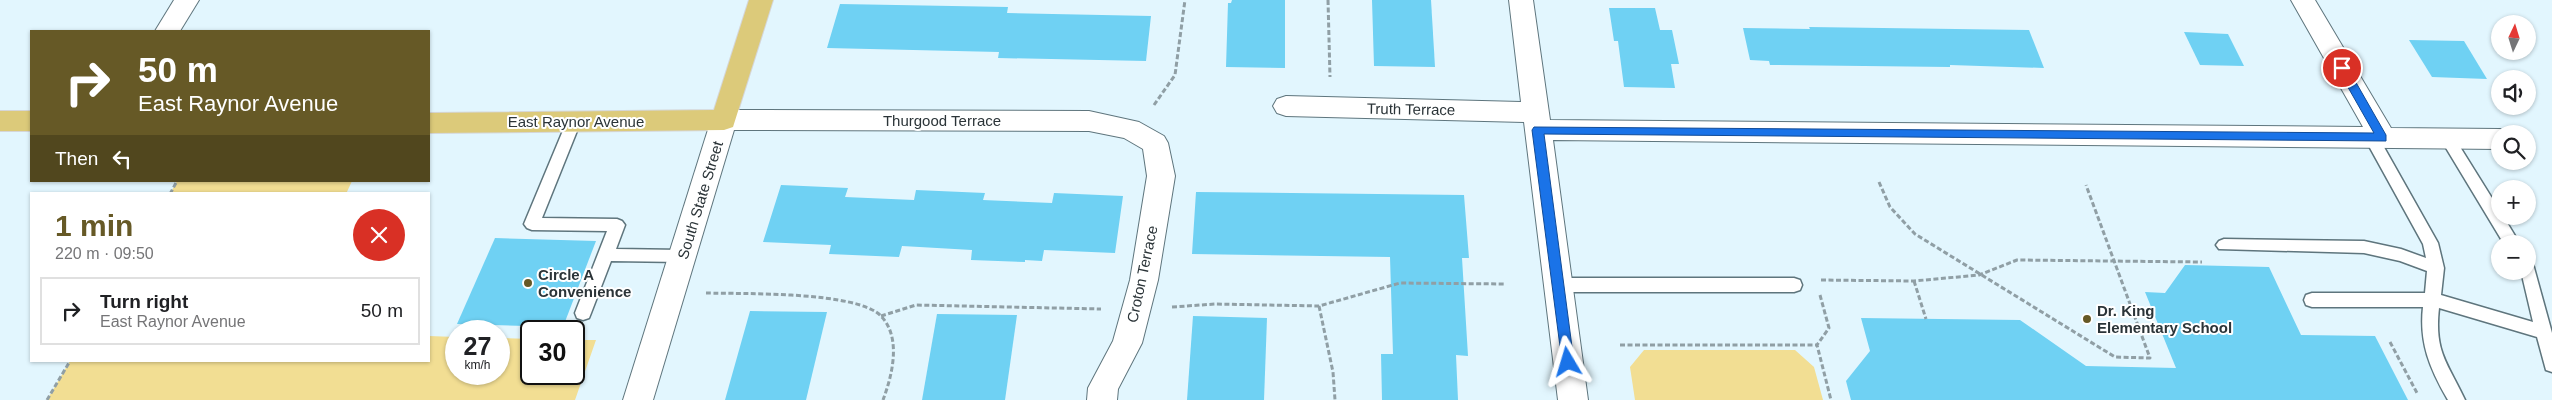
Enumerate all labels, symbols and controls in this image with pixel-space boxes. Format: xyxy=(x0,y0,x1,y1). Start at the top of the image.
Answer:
north arrow xyxy=(2491,15,2536,60)
map controls xyxy=(2491,15,2536,280)
pin xyxy=(2321,47,2363,89)
icon: right xyxy=(55,50,120,115)
text: 50 m xyxy=(138,50,218,89)
icon: arrive xyxy=(2328,54,2356,82)
button: sound xyxy=(2491,70,2536,115)
text: East Raynor Avenue xyxy=(138,91,338,116)
street label: Truth Terrace xyxy=(1367,100,1455,118)
street label: Thurgood Terrace xyxy=(883,112,1001,129)
street label: East Raynor Avenue xyxy=(508,113,644,130)
button: search xyxy=(2491,125,2536,170)
street label: South State Street xyxy=(674,138,726,261)
icon: left xyxy=(108,145,136,173)
text: Then xyxy=(55,148,98,169)
button: + xyxy=(2491,180,2536,225)
text: 1 min xyxy=(55,209,133,242)
button: close xyxy=(353,209,405,261)
street label: Croton Terrace xyxy=(1123,224,1161,324)
button: − xyxy=(2491,235,2536,280)
text: 220 m · 09:50 xyxy=(55,245,154,262)
place label: Circle A Convenience xyxy=(538,266,631,300)
marker: Circle A Convenience xyxy=(522,277,534,289)
text: Turn right xyxy=(100,291,188,312)
icon: right xyxy=(57,297,85,325)
text: 50 m xyxy=(361,300,403,321)
place label: Dr. King Elementary School xyxy=(2097,302,2232,336)
text: East Raynor Avenue xyxy=(100,313,246,330)
marker: Dr. King Elementary School xyxy=(2081,313,2093,325)
speed limit sign: 30 xyxy=(520,320,585,385)
text: 27 xyxy=(464,332,491,360)
position arrow xyxy=(1541,335,1593,387)
text: km/h xyxy=(464,358,491,372)

